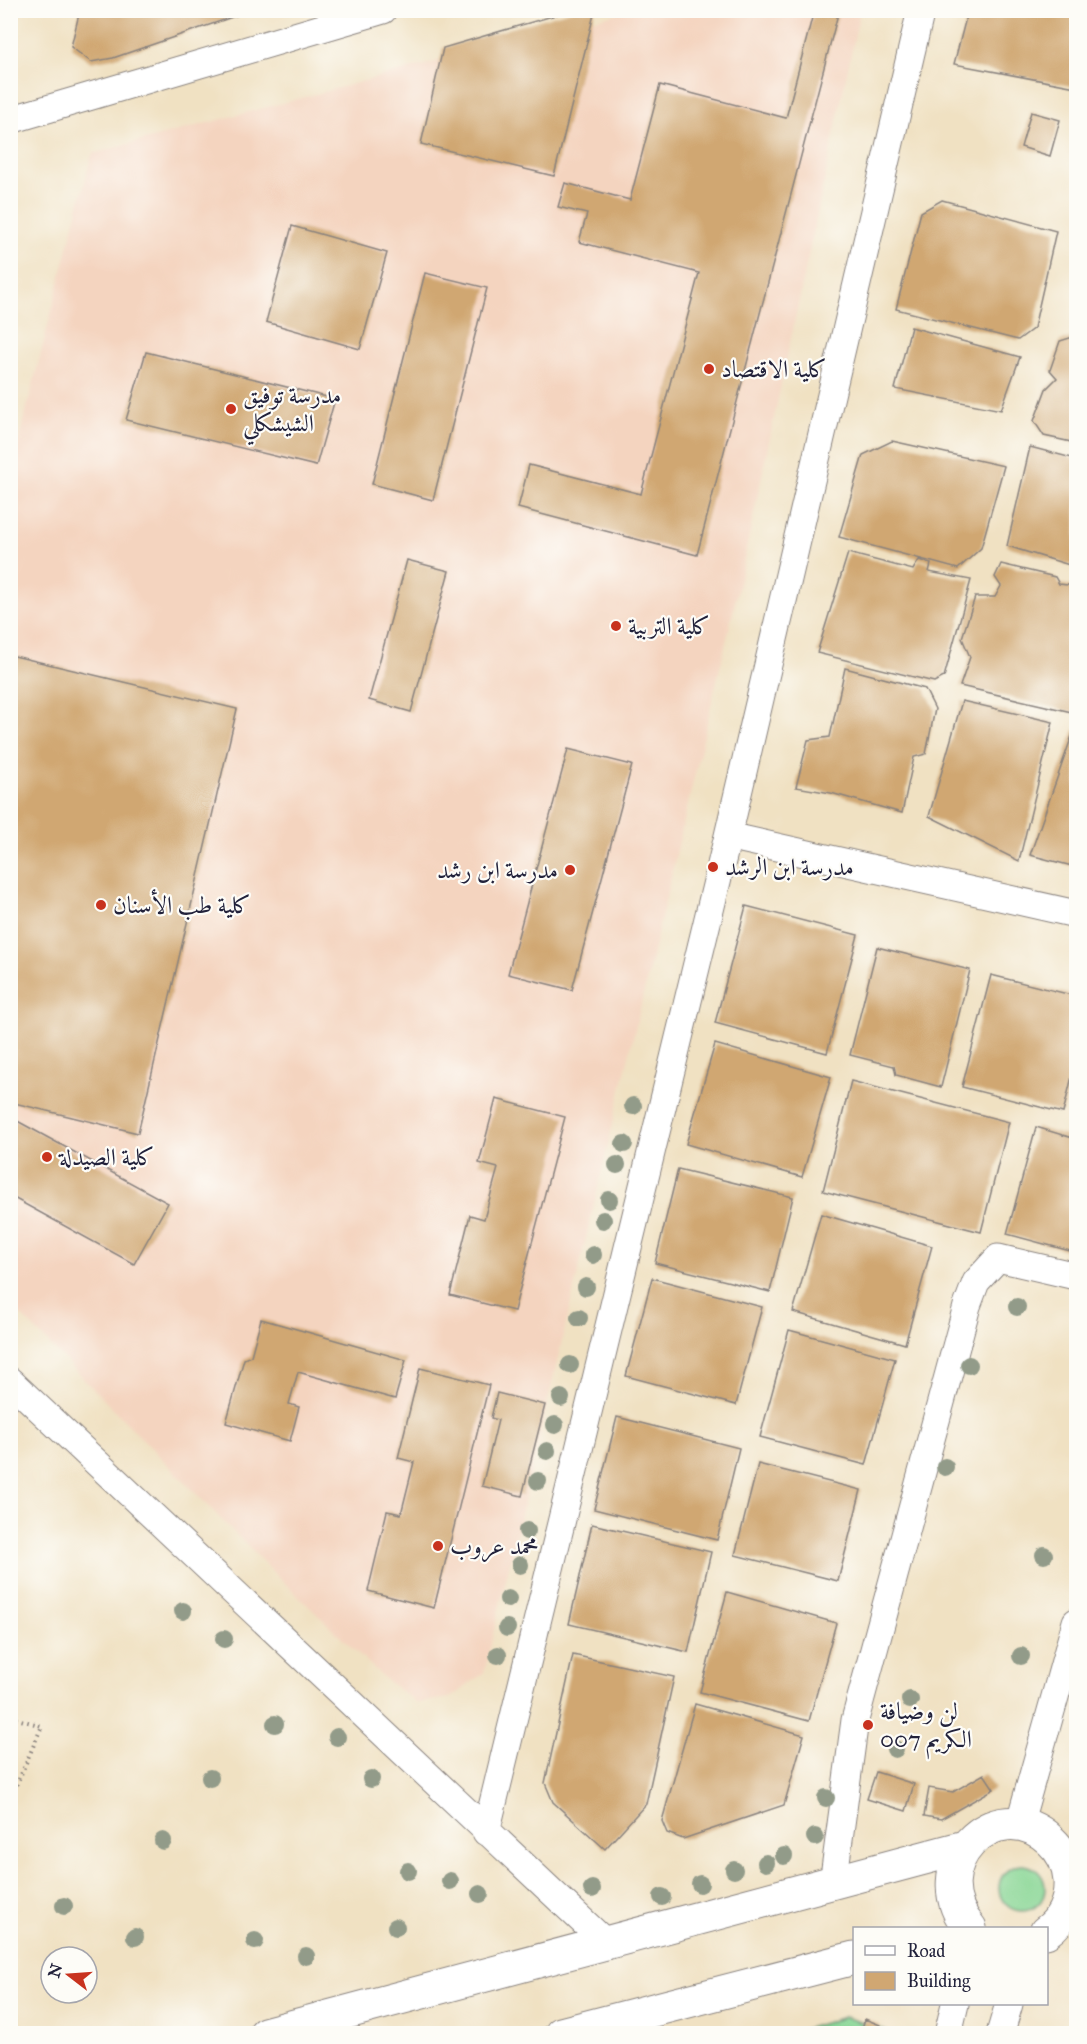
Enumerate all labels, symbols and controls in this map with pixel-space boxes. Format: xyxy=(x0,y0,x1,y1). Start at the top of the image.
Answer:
place label: كلية الاقتصاد xyxy=(721,354,827,384)
marker: كلية الاقتصاد xyxy=(702,362,716,376)
place label: مدرسة توفيق الشيشكلي xyxy=(243,380,341,446)
marker: مدرسة توفيق الشيشكلي xyxy=(224,402,238,416)
place label: كلية التربية xyxy=(628,611,710,641)
marker: كلية التربية xyxy=(609,619,623,633)
place label: مدرسة ابن الرشد xyxy=(725,852,854,882)
place label: مدرسة ابن رشد xyxy=(437,855,558,885)
marker: مدرسة ابن الرشد xyxy=(706,860,720,874)
marker: مدرسة ابن رشد xyxy=(563,863,577,877)
place label: كلية طب الأسنان xyxy=(113,889,251,921)
marker: كلية طب الأسنان xyxy=(94,898,108,912)
place label: كلية الصيدلة xyxy=(58,1142,155,1172)
marker: كلية الصيدلة xyxy=(40,1150,54,1164)
place label: محمد عروب xyxy=(450,1531,539,1563)
marker: محمد عروب xyxy=(431,1539,445,1553)
place label: لن وضيافة الكريم 007 xyxy=(880,1696,972,1760)
marker: لن وضيافة الكريم 007 xyxy=(861,1718,875,1732)
legend xyxy=(853,1927,1048,2005)
text: Road xyxy=(907,1940,945,1962)
north arrow xyxy=(39,1945,99,2005)
text: N xyxy=(44,1961,66,1980)
text: Building xyxy=(907,1970,971,1993)

